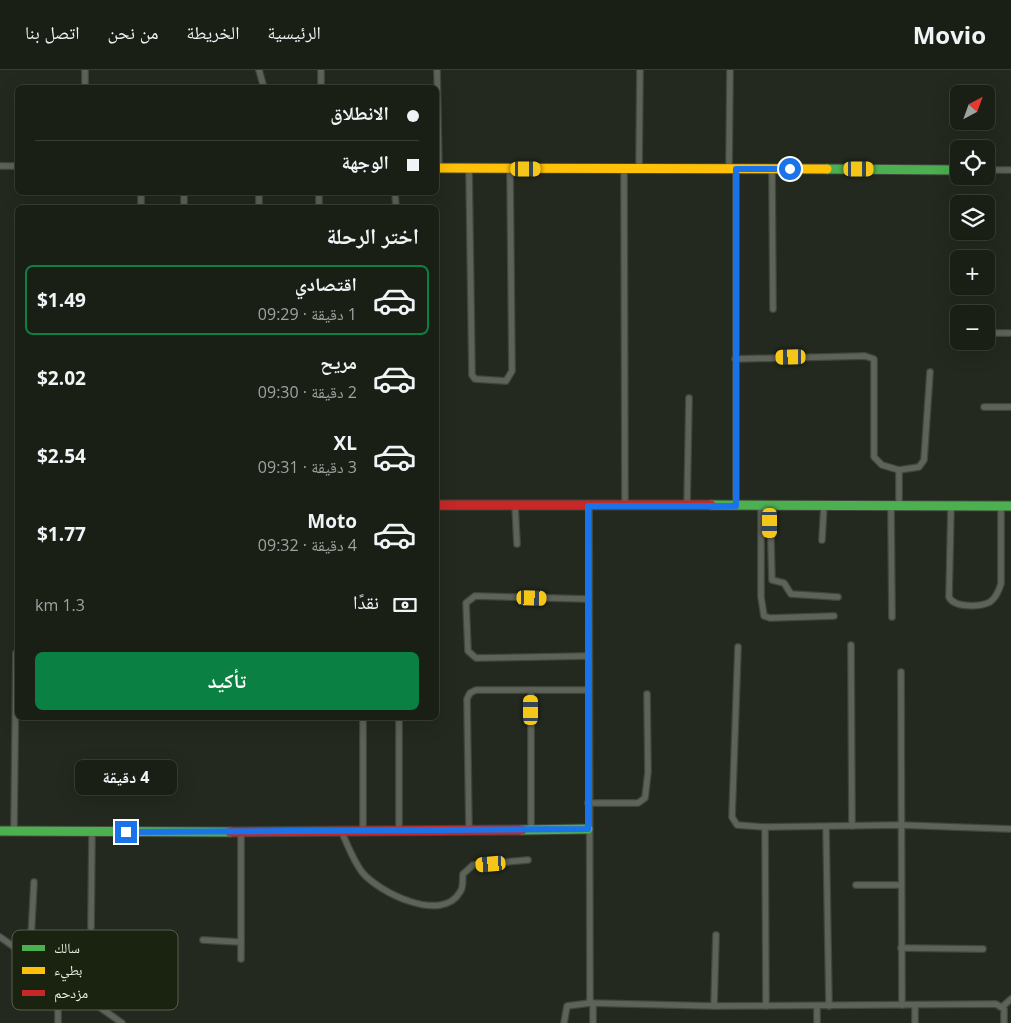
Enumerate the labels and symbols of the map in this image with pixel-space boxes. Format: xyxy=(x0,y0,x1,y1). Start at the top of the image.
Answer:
north arrow xyxy=(950,85,995,130)
route start xyxy=(779,158,801,180)
car xyxy=(511,162,541,177)
car xyxy=(844,162,874,177)
car xyxy=(775,349,806,365)
car xyxy=(762,508,777,538)
car xyxy=(516,590,547,606)
car xyxy=(523,695,538,725)
callout: 4 دقيقة xyxy=(75,760,177,794)
route end xyxy=(115,821,137,843)
car xyxy=(475,855,506,873)
legend xyxy=(12,930,178,1010)
text: سالك xyxy=(54,938,80,957)
text: بطيء xyxy=(54,960,83,982)
text: مزدحم xyxy=(54,983,88,1003)

